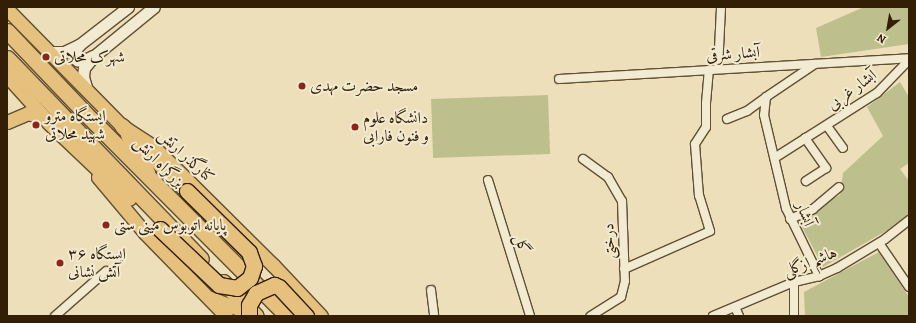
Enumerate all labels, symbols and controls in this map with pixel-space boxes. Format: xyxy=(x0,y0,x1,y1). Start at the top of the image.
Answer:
north arrow xyxy=(868,8,908,48)
text: N xyxy=(874,30,889,47)
street label: آبشار شرقی xyxy=(705,43,761,65)
place label: شهرک محلاتی xyxy=(54,47,125,67)
marker: شهرک محلاتی xyxy=(41,52,51,62)
street label: آبشار غربی xyxy=(824,66,880,114)
place label: مسجد حضرت مهدی xyxy=(310,76,418,96)
marker: مسجد حضرت مهدی xyxy=(297,81,307,91)
place label: ایستگاه مترو شهید محلاتی xyxy=(45,106,106,144)
place label: دانشگاه علوم و فنون فارابی xyxy=(363,108,429,146)
marker: ایستگاه مترو شهید محلاتی xyxy=(30,119,42,131)
marker: دانشگاه علوم و فنون فارابی xyxy=(350,122,360,132)
street label: کنارگذر ارتش xyxy=(154,125,218,187)
street label: بزرگراه ارتش xyxy=(130,133,188,191)
street label: آبشار xyxy=(792,199,818,229)
place label: پایانه اتوبوس مینی ستی xyxy=(114,215,226,235)
marker: پایانه اتوبوس مینی ستی xyxy=(101,220,111,230)
street label: درختی xyxy=(599,223,619,259)
street label: گل xyxy=(510,232,534,256)
street label: هاشم ازگلی xyxy=(780,243,840,281)
place label: ایستگاه ۳۶ آتش نشانی xyxy=(68,244,126,282)
marker: ایستگاه ۳۶ آتش نشانی xyxy=(55,258,65,268)

